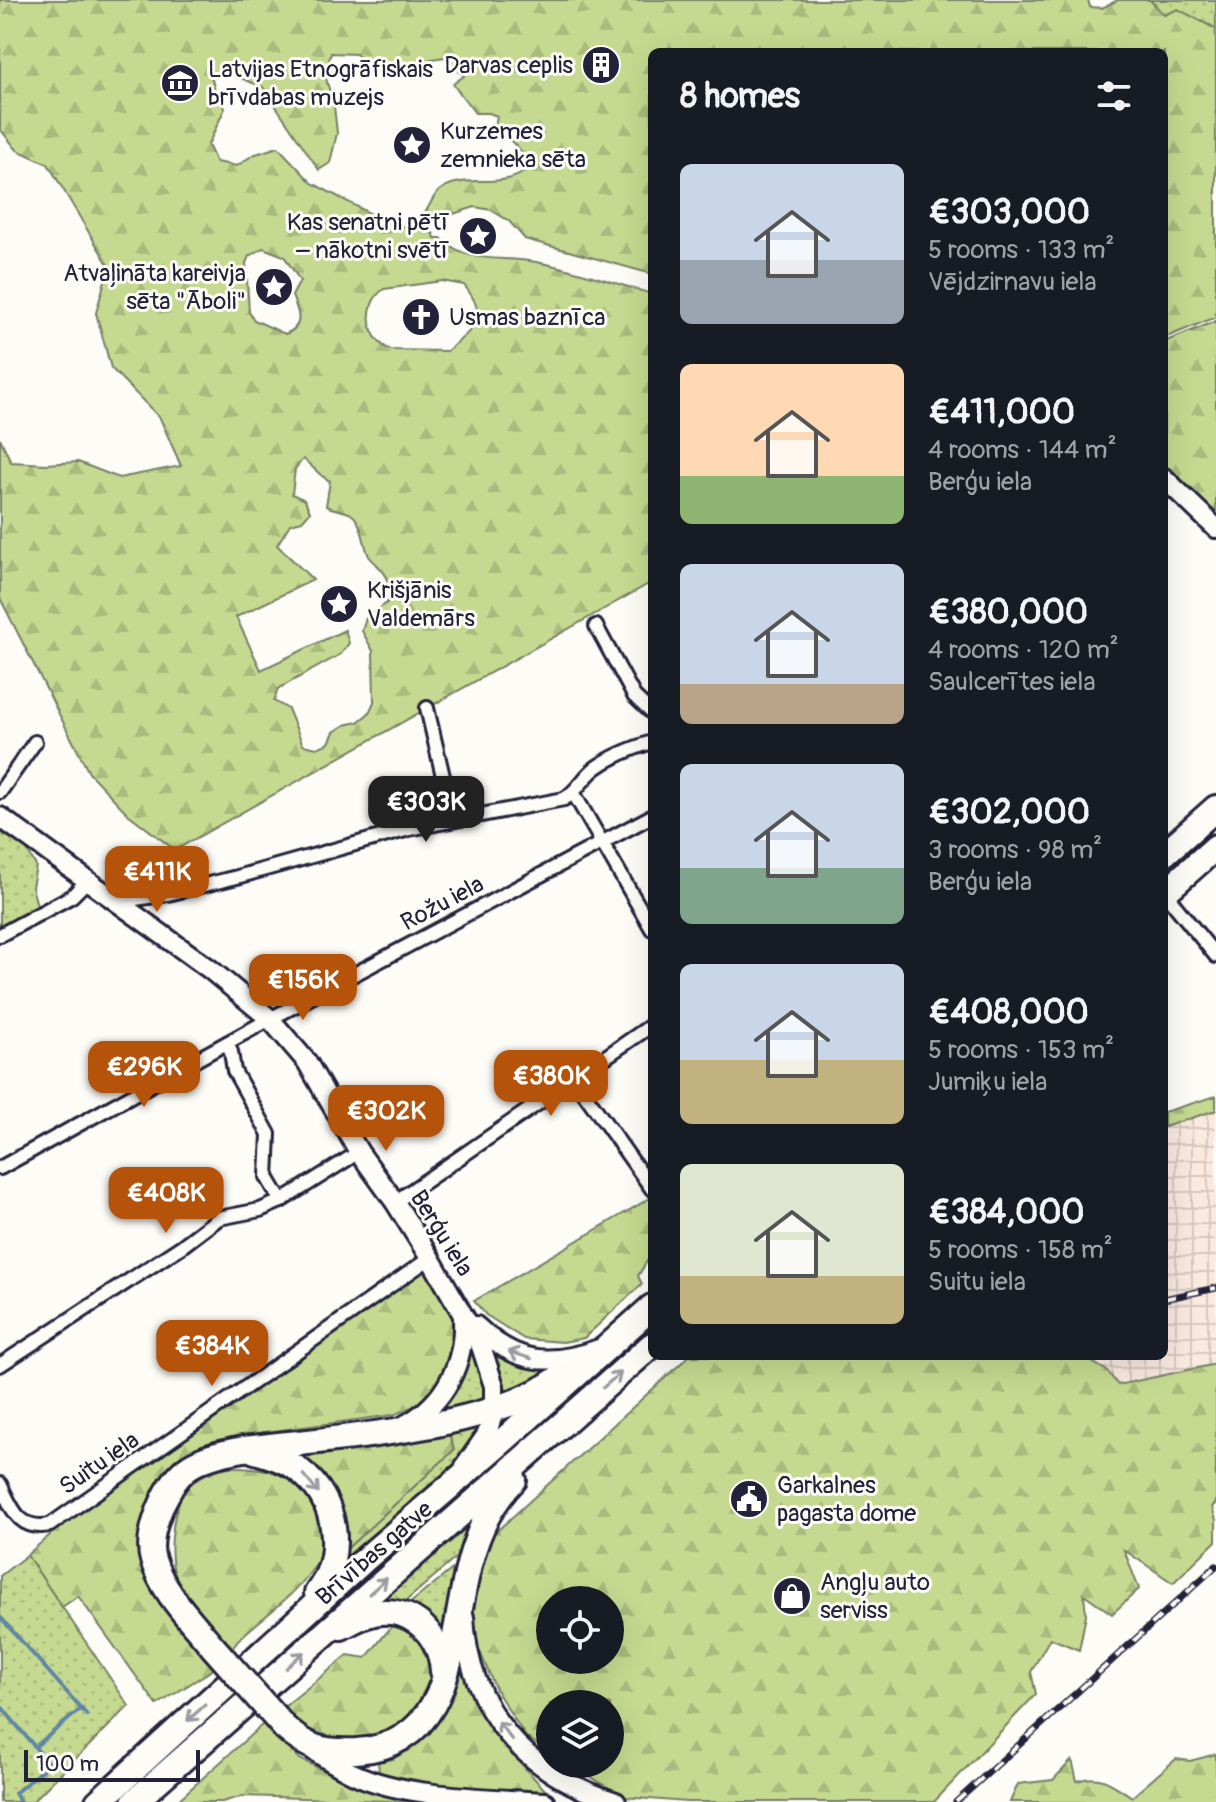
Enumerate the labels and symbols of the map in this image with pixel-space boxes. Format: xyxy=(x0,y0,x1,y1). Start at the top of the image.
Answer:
building icon: Darvas ceplis xyxy=(580,44,622,86)
place label: Darvas ceplis xyxy=(444,51,573,80)
place label: Latvijas Etnogrāfiskais brīvdabas muzejs xyxy=(208,55,433,112)
museum icon: Latvijas Etnogrāfiskais brīvdabas muzejs xyxy=(159,62,201,104)
place label: Kurzemes zemnieka sēta xyxy=(440,117,586,174)
place icon: Kurzemes zemnieka sēta xyxy=(391,124,433,166)
place label: Kas senatni pētī – nākotni svētī xyxy=(287,208,450,265)
place icon: Kas senatni pētī – nākotni svētī xyxy=(457,215,499,257)
place label: Atvaļināta kareivja sēta "Āboli" xyxy=(63,259,246,316)
place icon: Atvaļināta kareivja sēta "Āboli" xyxy=(253,266,295,308)
church icon: Usmas baznīca xyxy=(400,296,442,338)
place label: Usmas baznīca xyxy=(449,303,606,332)
place label: Krišjānis Valdemārs xyxy=(367,576,475,633)
place icon: Krišjānis Valdemārs xyxy=(318,583,360,625)
pin: €303K xyxy=(370,776,482,844)
pin: €411K xyxy=(101,846,213,914)
street label: Rožu iela xyxy=(396,870,489,937)
pin: €156K xyxy=(247,954,359,1022)
pin: €296K xyxy=(88,1041,200,1109)
pin: €380K xyxy=(495,1050,607,1118)
pin: €302K xyxy=(330,1085,442,1153)
pin: €408K xyxy=(110,1167,222,1235)
street label: Berģu iela xyxy=(404,1185,479,1282)
pin: €384K xyxy=(156,1320,268,1388)
one-way arrow xyxy=(508,1347,533,1361)
one-way arrow xyxy=(602,1371,622,1389)
street label: Suitu iela xyxy=(54,1426,145,1501)
place label: Garkalnes pagasta dome xyxy=(777,1471,916,1528)
one-way arrow xyxy=(303,1473,320,1494)
public building icon: Garkalnes pagasta dome xyxy=(728,1478,770,1520)
street label: Brīvības gatve xyxy=(310,1495,439,1612)
place label: Angļu auto serviss xyxy=(820,1568,930,1625)
shop icon: Angļu auto serviss xyxy=(771,1575,813,1617)
one-way arrow xyxy=(367,1578,387,1596)
one-way arrow xyxy=(285,1652,305,1670)
one-way arrow xyxy=(186,1703,206,1722)
one-way arrow xyxy=(497,1721,514,1742)
scale bar xyxy=(24,1746,200,1782)

